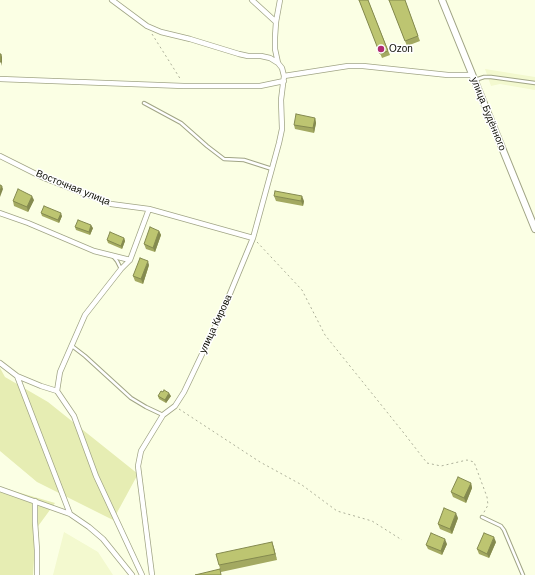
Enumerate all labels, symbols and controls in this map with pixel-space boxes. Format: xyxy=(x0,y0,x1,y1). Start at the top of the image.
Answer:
place label: Ozon xyxy=(389,43,413,55)
marker: Ozon xyxy=(376,44,386,54)
street label: улица Будённого xyxy=(468,75,508,153)
street label: Восточная улица xyxy=(34,168,112,208)
street label: улица Кирова xyxy=(197,293,235,355)

